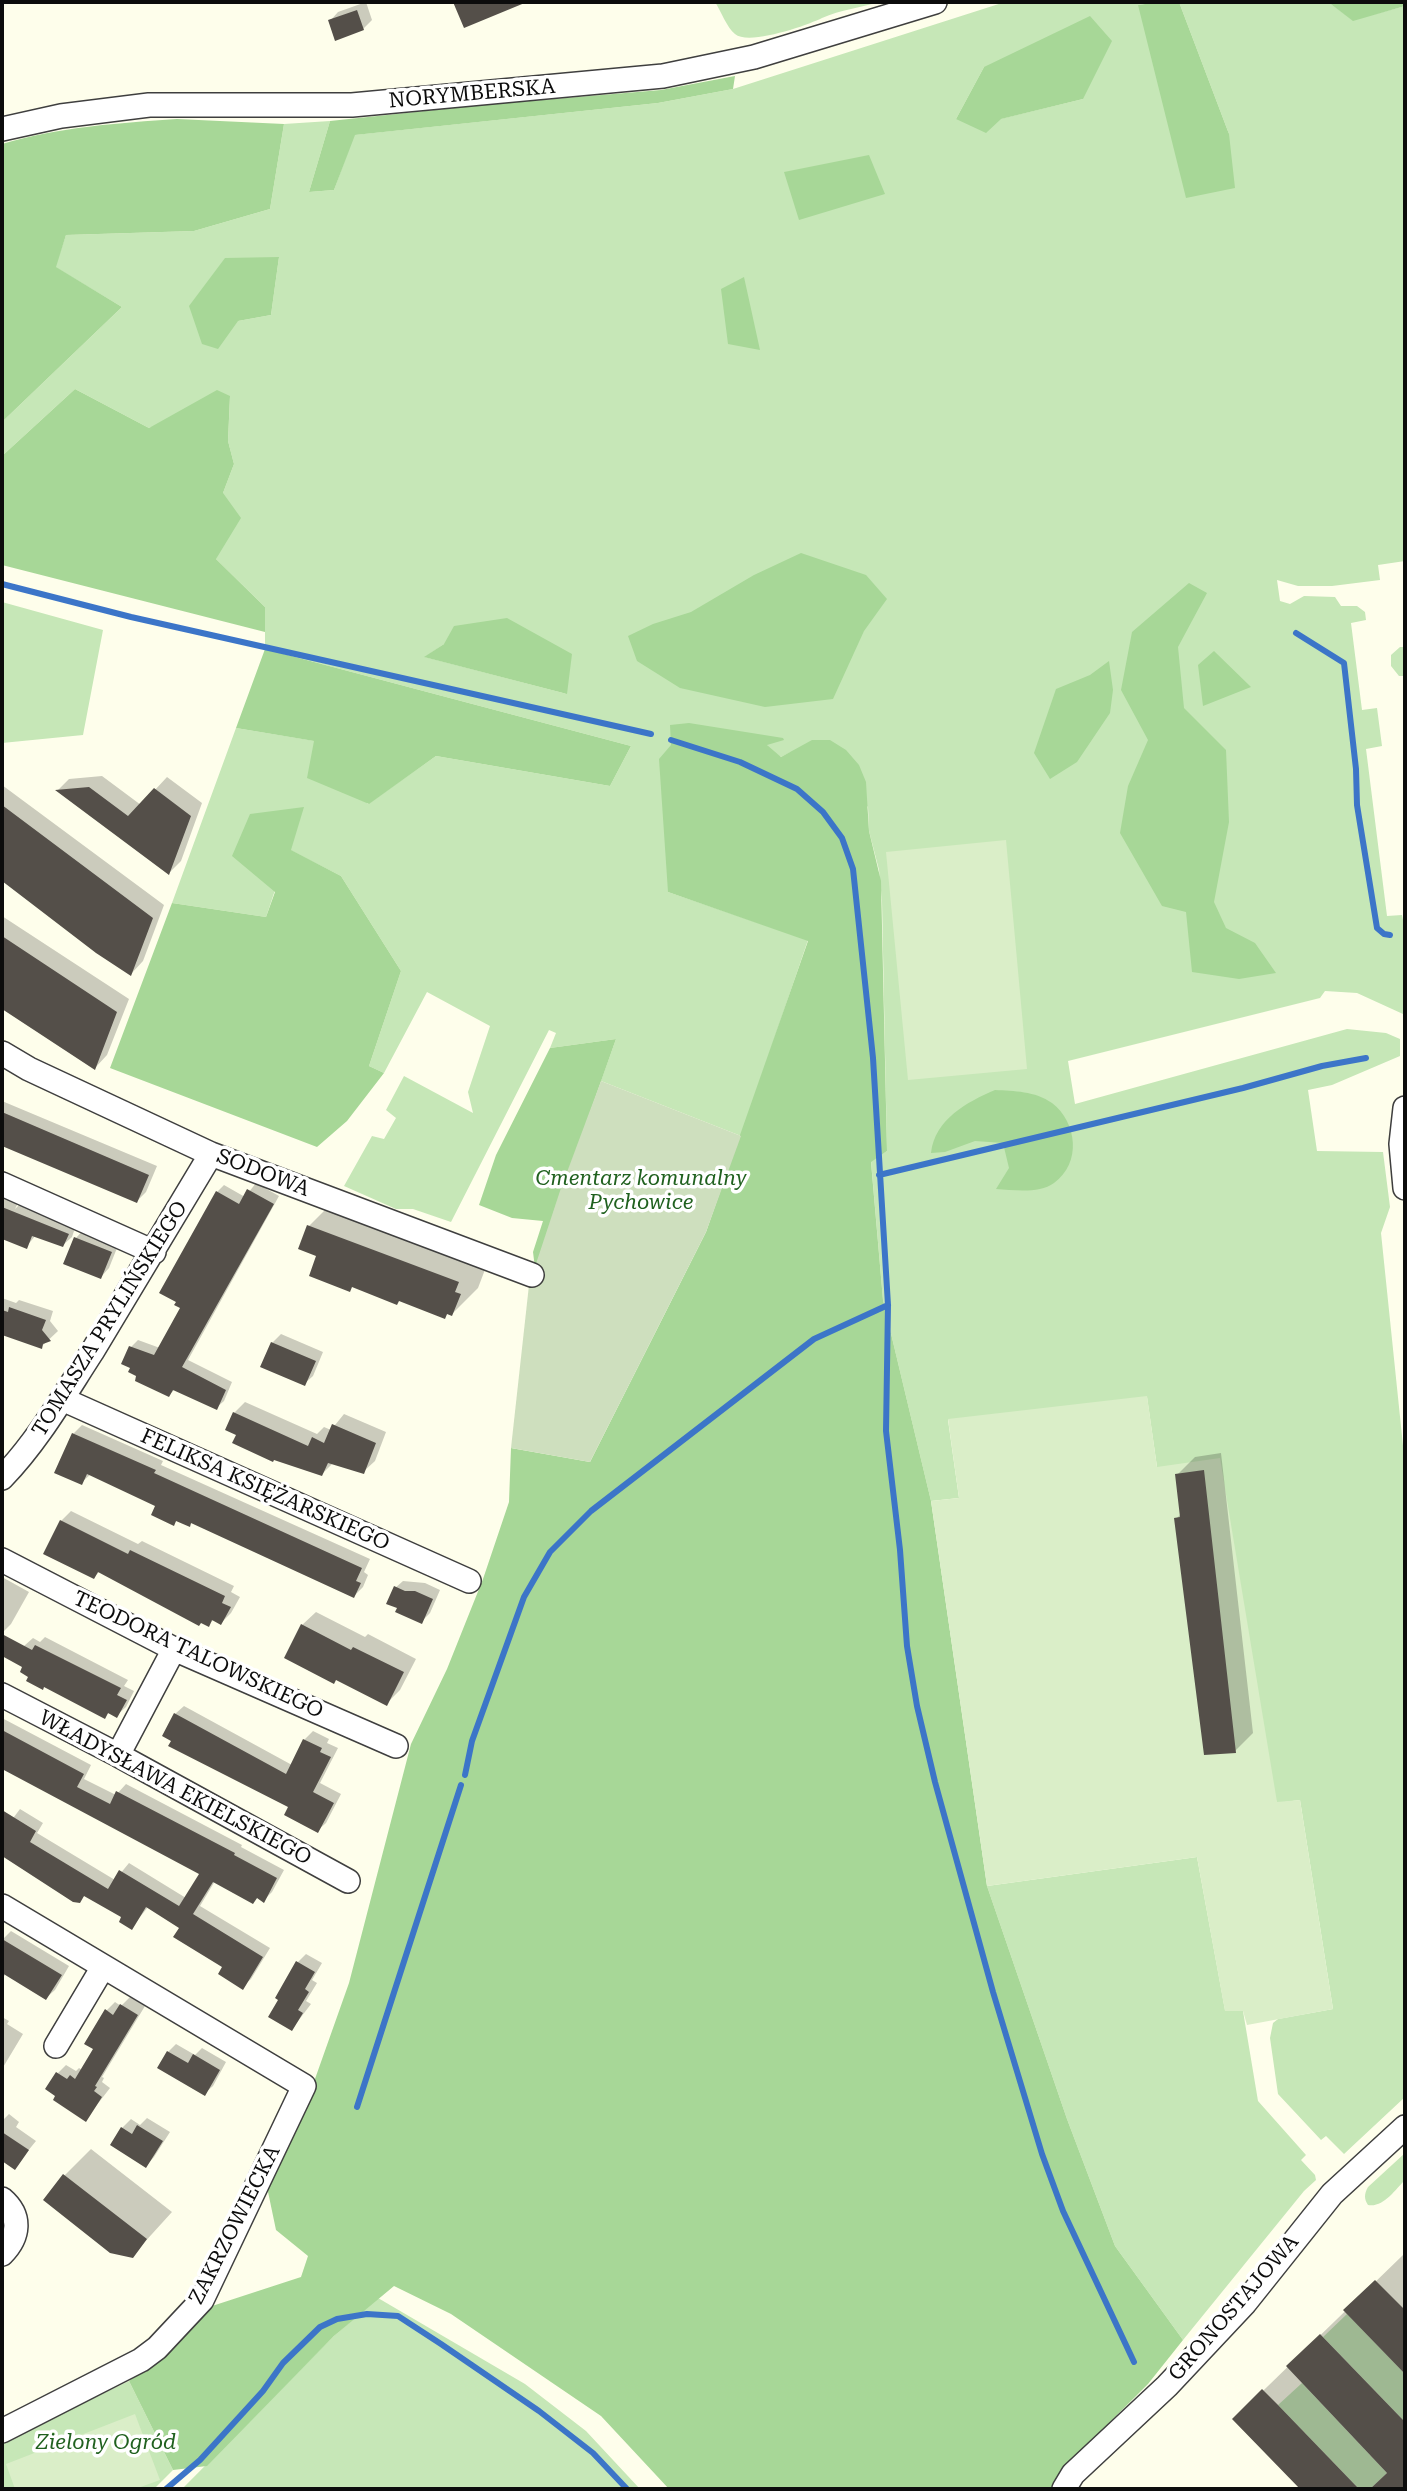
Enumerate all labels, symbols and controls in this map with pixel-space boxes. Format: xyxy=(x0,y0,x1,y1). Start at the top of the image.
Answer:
street label: NORYMBERSKA xyxy=(388,74,556,114)
street label: SODOWA xyxy=(213,1144,313,1202)
park label: Cmentarz komunalny Pychowice xyxy=(535,1166,747,1216)
street label: TOMASZA PRYLIŃSKIEGO xyxy=(27,1197,193,1441)
street label: FELIKSA KSIĘŻARSKIEGO xyxy=(137,1424,393,1556)
street label: TEODORA TALOWSKIEGO xyxy=(69,1586,327,1724)
street label: WŁADYSŁAWA EKIELSKIEGO xyxy=(35,1705,315,1871)
street label: ZAKRZOWIECKA xyxy=(184,2141,286,2309)
street label: GRONOSTAJOWA xyxy=(1164,2230,1304,2386)
park label: Zielony Ogród xyxy=(36,2430,176,2456)

